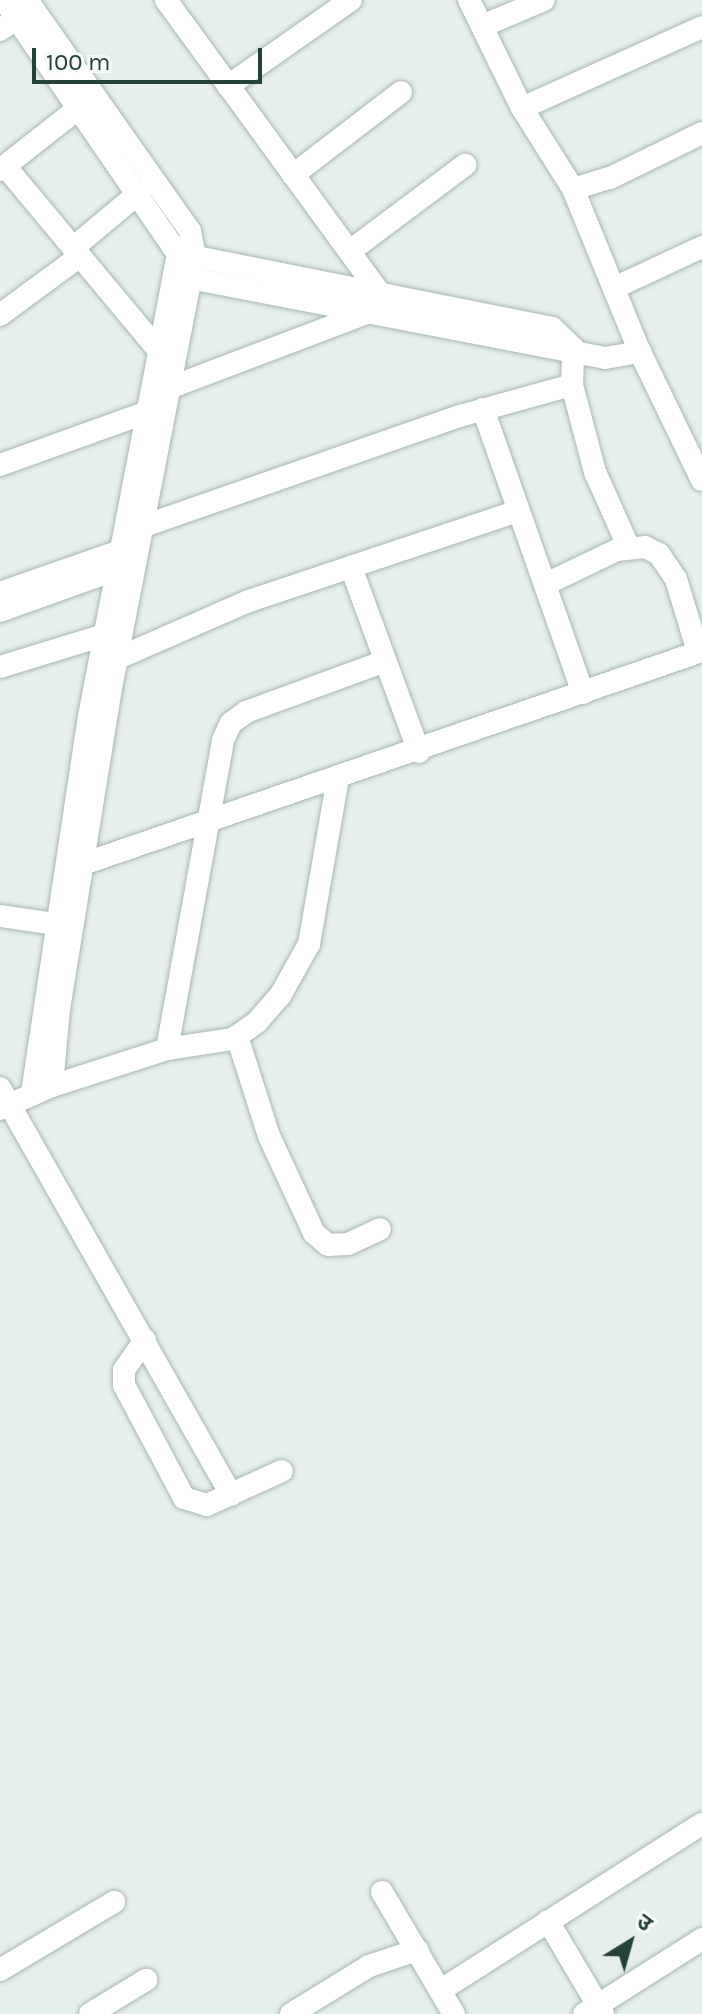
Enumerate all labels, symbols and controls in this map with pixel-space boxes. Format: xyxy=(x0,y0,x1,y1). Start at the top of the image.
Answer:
scale bar xyxy=(36,32,266,82)
text: 100 m xyxy=(46,48,111,76)
north arrow xyxy=(590,1902,670,1982)
text: उ xyxy=(631,1909,657,1937)

